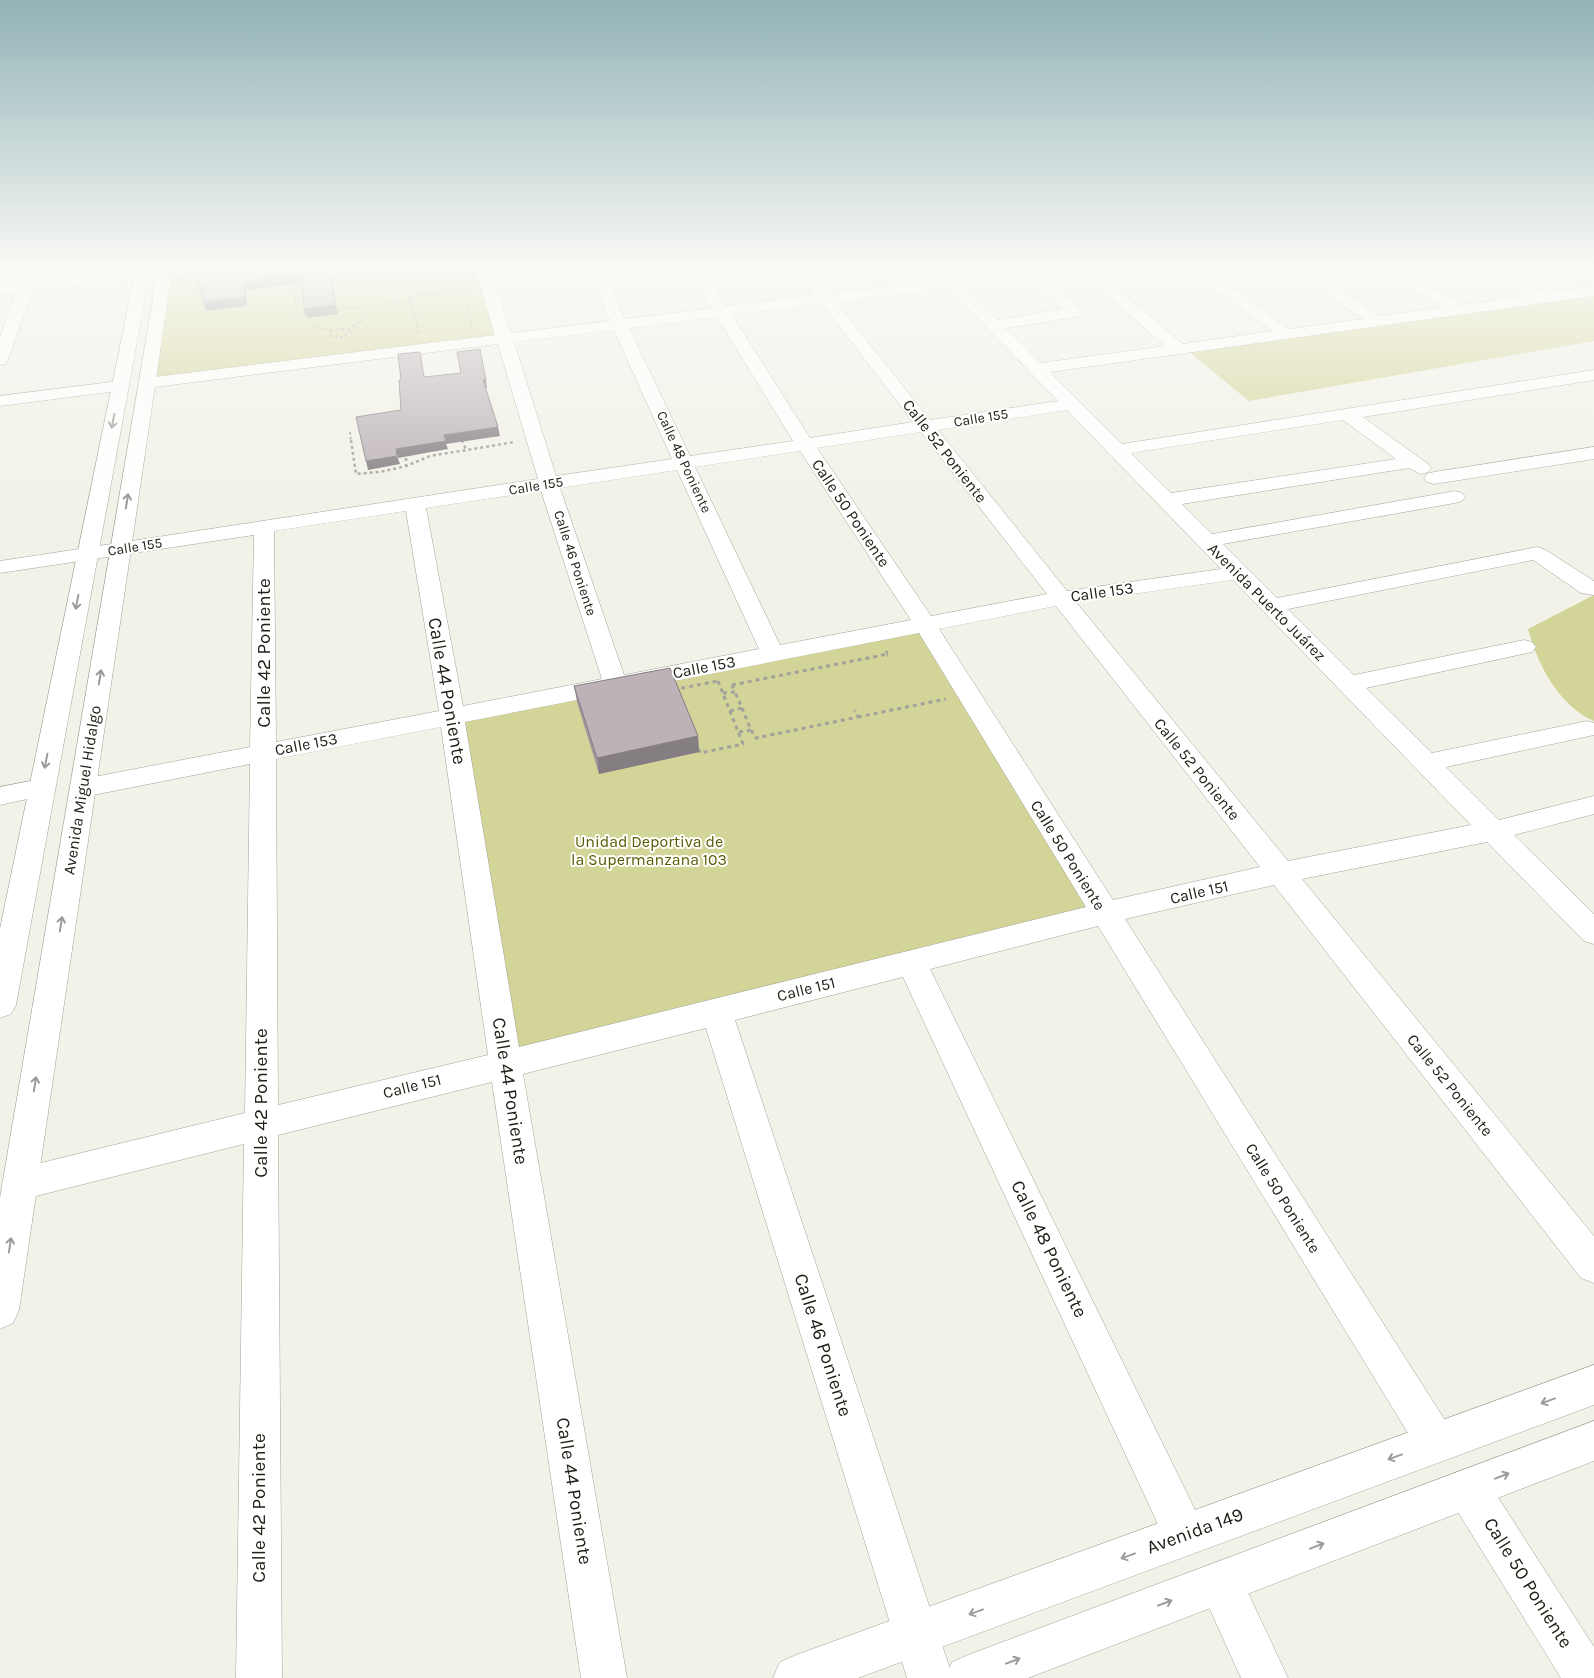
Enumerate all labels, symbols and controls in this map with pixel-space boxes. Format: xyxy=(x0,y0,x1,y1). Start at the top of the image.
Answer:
street label: Calle 52 Poniente xyxy=(899,396,991,506)
street label: Calle 155 xyxy=(952,405,1010,431)
street label: Calle 48 Poniente xyxy=(653,408,715,516)
one-way arrow xyxy=(108,413,117,429)
street label: Calle 50 Poniente xyxy=(808,455,894,571)
street label: Calle 155 xyxy=(507,473,565,499)
one-way arrow xyxy=(123,493,133,509)
street label: Calle 46 Poniente xyxy=(550,508,600,618)
street label: Calle 155 xyxy=(106,534,164,560)
street label: Avenida Puerto Juárez xyxy=(1204,539,1330,665)
street label: Calle 42 Poniente xyxy=(253,578,275,728)
street label: Calle 153 xyxy=(1069,578,1135,606)
one-way arrow xyxy=(72,594,82,610)
street label: Calle 44 Poniente xyxy=(423,616,471,766)
street label: Calle 153 xyxy=(671,652,737,682)
one-way arrow xyxy=(95,669,105,685)
street label: Avenida Miguel Hidalgo xyxy=(59,704,105,876)
street label: Calle 52 Poniente xyxy=(1150,714,1244,824)
street label: Calle 153 xyxy=(273,729,339,759)
one-way arrow xyxy=(41,753,50,769)
street label: Calle 50 Poniente xyxy=(1027,797,1109,913)
park label: Unidad Deportiva de la Supermanzana 103 xyxy=(571,832,727,869)
street label: Calle 151 xyxy=(1168,876,1230,908)
one-way arrow xyxy=(56,916,66,932)
street label: Calle 151 xyxy=(775,973,837,1005)
street label: Calle 44 Poniente xyxy=(487,1016,533,1166)
street label: Calle 42 Poniente xyxy=(250,1028,272,1178)
street label: Calle 52 Poniente xyxy=(1403,1030,1497,1140)
street label: Calle 151 xyxy=(381,1070,443,1102)
one-way arrow xyxy=(31,1077,41,1093)
street label: Calle 50 Poniente xyxy=(1242,1140,1324,1256)
street label: Calle 48 Poniente xyxy=(1006,1177,1092,1321)
one-way arrow xyxy=(5,1237,15,1253)
street label: Calle 46 Poniente xyxy=(789,1271,857,1419)
one-way arrow xyxy=(1541,1397,1556,1406)
street label: Calle 44 Poniente xyxy=(551,1416,597,1566)
street label: Calle 42 Poniente xyxy=(248,1433,270,1583)
one-way arrow xyxy=(1388,1453,1404,1462)
one-way arrow xyxy=(1494,1471,1509,1480)
street label: Avenida 149 xyxy=(1144,1503,1246,1559)
street label: Calle 50 Poniente xyxy=(1479,1514,1577,1652)
one-way arrow xyxy=(1309,1541,1325,1550)
one-way arrow xyxy=(1121,1552,1136,1561)
one-way arrow xyxy=(1157,1598,1173,1607)
one-way arrow xyxy=(968,1608,984,1617)
one-way arrow xyxy=(1005,1656,1021,1665)

